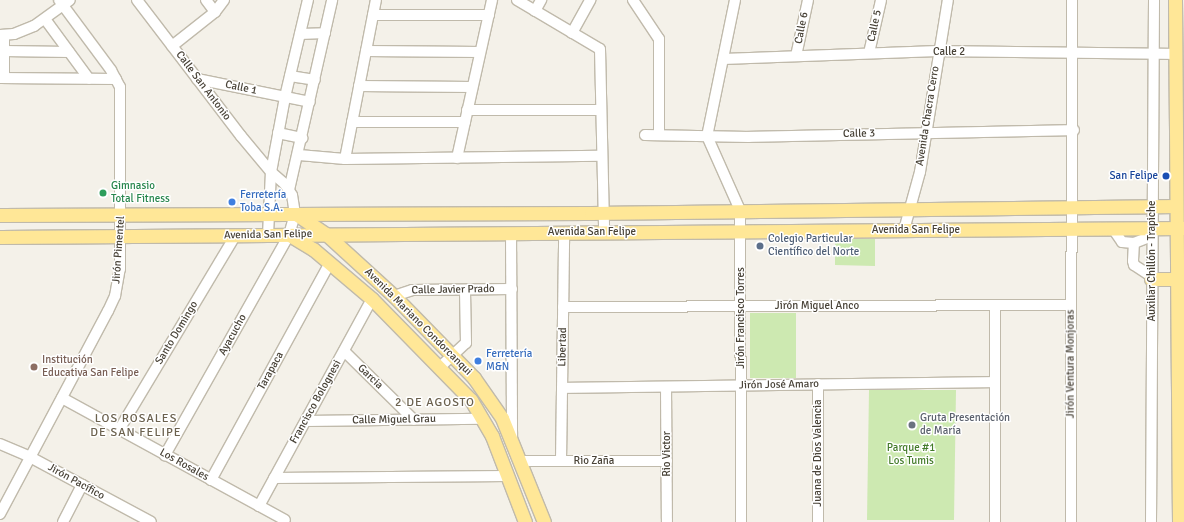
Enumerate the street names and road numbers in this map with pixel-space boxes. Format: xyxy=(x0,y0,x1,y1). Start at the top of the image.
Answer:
street label: Calle 5 xyxy=(865,9,885,43)
street label: Calle 6 xyxy=(792,11,812,45)
street label: Calle 2 xyxy=(933,45,965,59)
street label: Calle San Antonio xyxy=(173,49,233,123)
street label: Avenida Chacra Cerro xyxy=(914,65,942,167)
street label: Calle 1 xyxy=(224,78,258,98)
street label: Calle 3 xyxy=(843,127,875,141)
street label: Auxiliar Chillón - Trapiche xyxy=(1145,200,1159,322)
street label: Jirón Pimentel xyxy=(110,216,128,284)
street label: Avenida San Felipe xyxy=(872,223,960,237)
street label: Avenida San Felipe xyxy=(548,225,636,239)
street label: Avenida San Felipe xyxy=(224,228,312,242)
street label: Avenida Mariano Condorcanqui xyxy=(362,266,474,378)
street label: Jirón Francisco Torres xyxy=(734,267,748,369)
street label: Calle Javier Prado xyxy=(411,283,495,297)
street label: Santo Domingo xyxy=(153,299,201,367)
street label: Jirón Miguel Anco xyxy=(775,299,859,313)
street label: Jirón Ventura Monjoras xyxy=(1064,310,1078,418)
street label: Ayacucho xyxy=(216,312,250,358)
street label: Libertad xyxy=(556,327,570,367)
street label: Tarapaca xyxy=(255,349,287,393)
street label: Francisco Bolognesi xyxy=(288,358,344,446)
street label: Garcia xyxy=(355,362,385,392)
street label: Jirón José Amaro xyxy=(739,378,819,392)
street label: Juana de Dios Valencia xyxy=(811,399,825,507)
street label: Calle Miguel Grau xyxy=(352,413,436,427)
street label: Rio Victor xyxy=(660,431,674,477)
street label: Los Rosales xyxy=(157,446,211,484)
street label: Rio Zaña xyxy=(574,454,614,468)
street label: Jirón Pacífico xyxy=(45,461,107,503)

